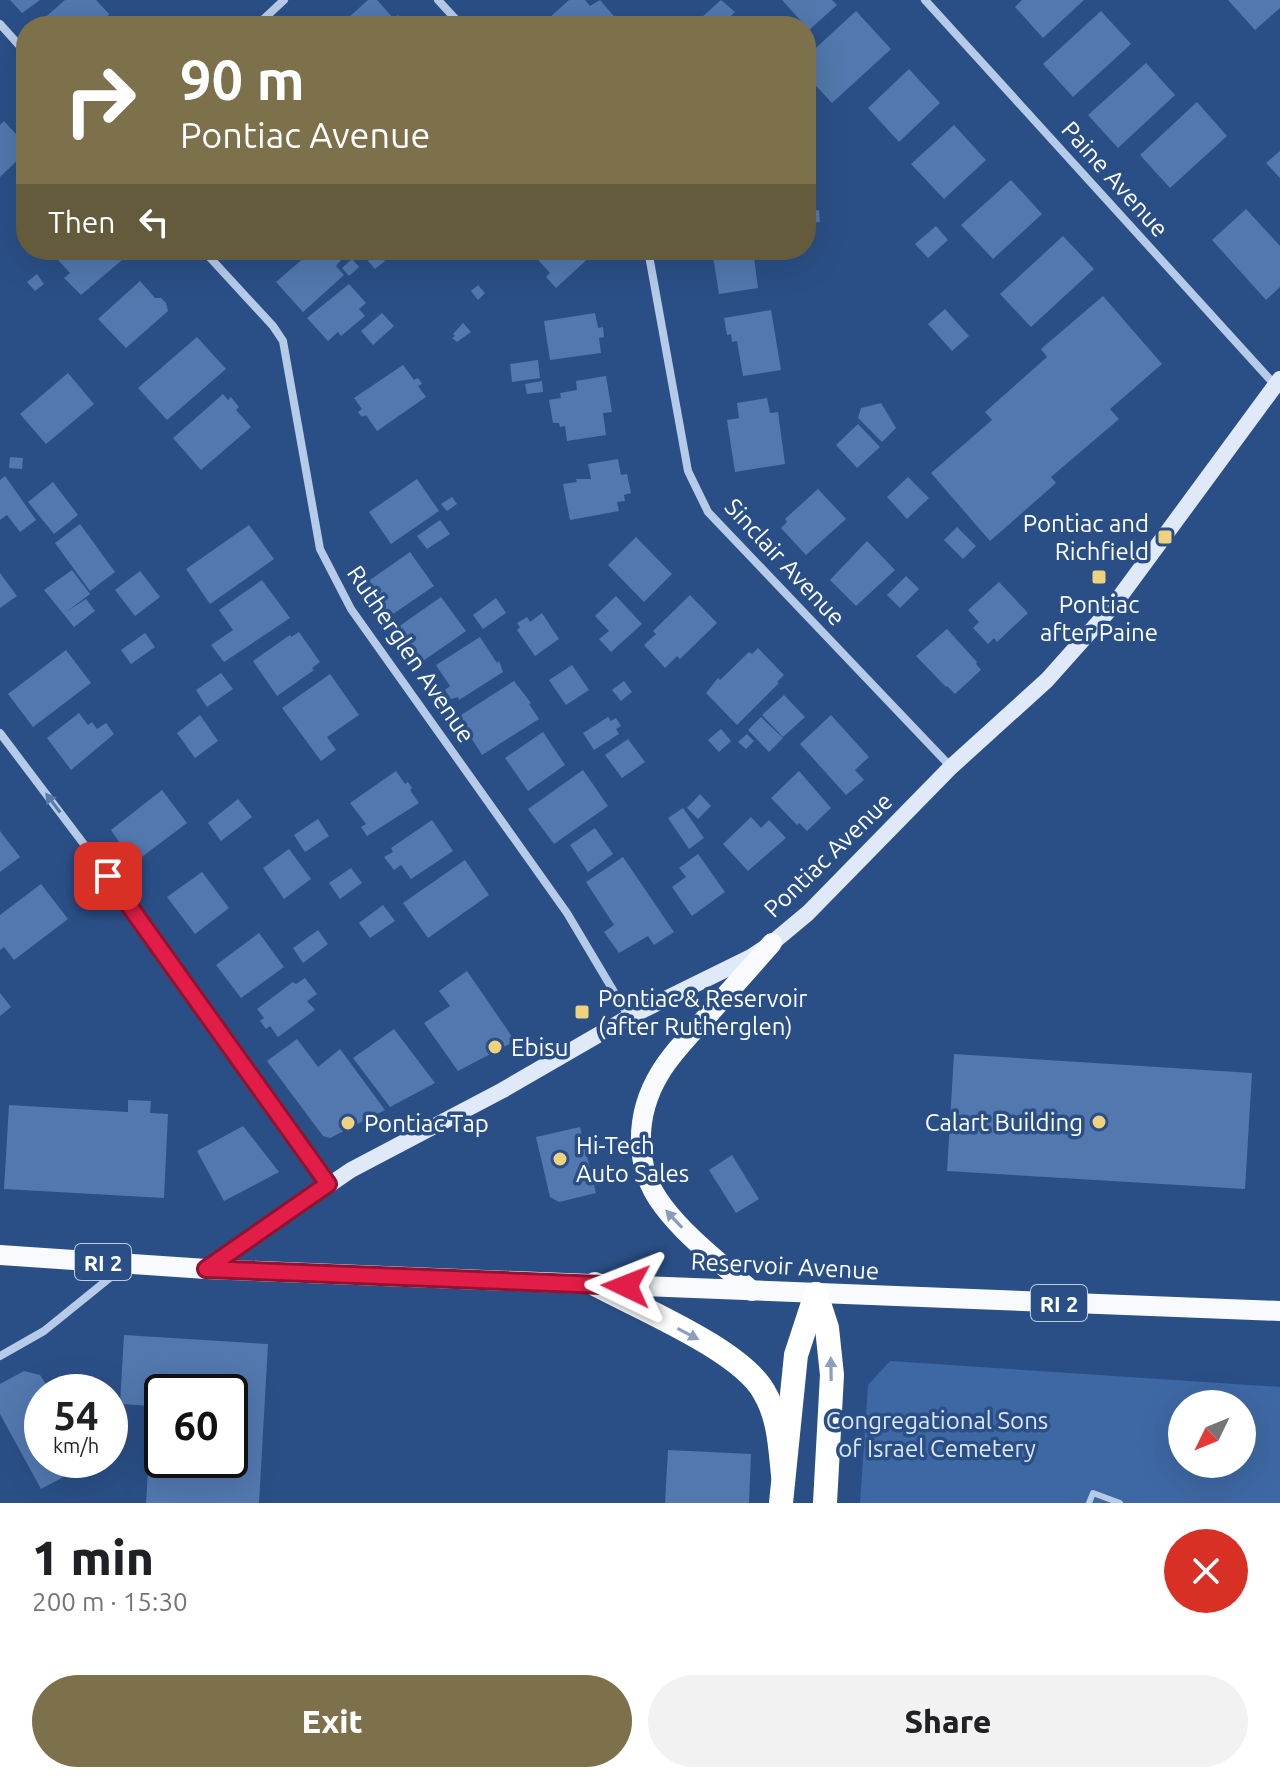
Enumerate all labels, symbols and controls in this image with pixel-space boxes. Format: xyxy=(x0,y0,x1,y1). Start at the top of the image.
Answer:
icon: right xyxy=(48,48,152,152)
text: 90 m xyxy=(180,48,305,111)
text: Pontiac Avenue xyxy=(180,114,430,155)
street label: Paine Avenue xyxy=(1056,116,1174,242)
icon: left xyxy=(132,200,176,244)
text: Then xyxy=(48,205,116,239)
street label: Sinclair Avenue xyxy=(719,493,851,631)
place label: Pontiac and Richfield xyxy=(1023,510,1149,565)
marker: Pontiac and Richfield xyxy=(1156,528,1174,546)
street label: Rutherglen Avenue xyxy=(342,560,480,748)
marker: Pontiac after Paine xyxy=(1090,568,1108,586)
place label: Pontiac after Paine xyxy=(1040,591,1158,646)
street label: Pontiac Avenue xyxy=(759,787,897,923)
one-way arrow xyxy=(45,793,61,813)
pin xyxy=(74,842,142,910)
icon: arrive xyxy=(86,854,130,898)
place label: Pontiac & Reservoir (after Rutherglen) xyxy=(598,985,807,1040)
marker: Pontiac & Reservoir (after Rutherglen) xyxy=(573,1003,591,1021)
place label: Ebisu xyxy=(511,1034,568,1061)
marker: Ebisu xyxy=(486,1038,504,1056)
place label: Calart Building xyxy=(925,1109,1083,1136)
place label: Pontiac Tap xyxy=(364,1110,489,1137)
marker: Calart Building xyxy=(1090,1113,1108,1131)
marker: Pontiac Tap xyxy=(339,1114,357,1132)
place label: Hi-Tech Auto Sales xyxy=(576,1132,689,1187)
marker: Hi-Tech Auto Sales xyxy=(551,1150,569,1168)
one-way arrow xyxy=(666,1210,684,1229)
road number: RI 2 xyxy=(75,1244,131,1280)
position arrow xyxy=(584,1244,668,1328)
street label: Reservoir Avenue xyxy=(690,1248,880,1284)
road number: RI 2 xyxy=(1031,1285,1087,1321)
one-way arrow xyxy=(677,1327,700,1340)
one-way arrow xyxy=(825,1356,837,1381)
speed limit sign: 60 xyxy=(144,1374,248,1478)
north arrow xyxy=(1168,1390,1256,1478)
map controls xyxy=(1168,1390,1256,1478)
text: 54 xyxy=(53,1393,99,1438)
park label: Congregational Sons of Israel Cemetery xyxy=(826,1407,1048,1462)
text: km/h xyxy=(53,1434,99,1457)
button: close xyxy=(1164,1529,1248,1613)
text: 1 min xyxy=(32,1530,154,1584)
text: 200 m · 15:30 xyxy=(32,1587,188,1616)
button: Exit xyxy=(32,1675,632,1767)
button: Share xyxy=(648,1675,1248,1767)

